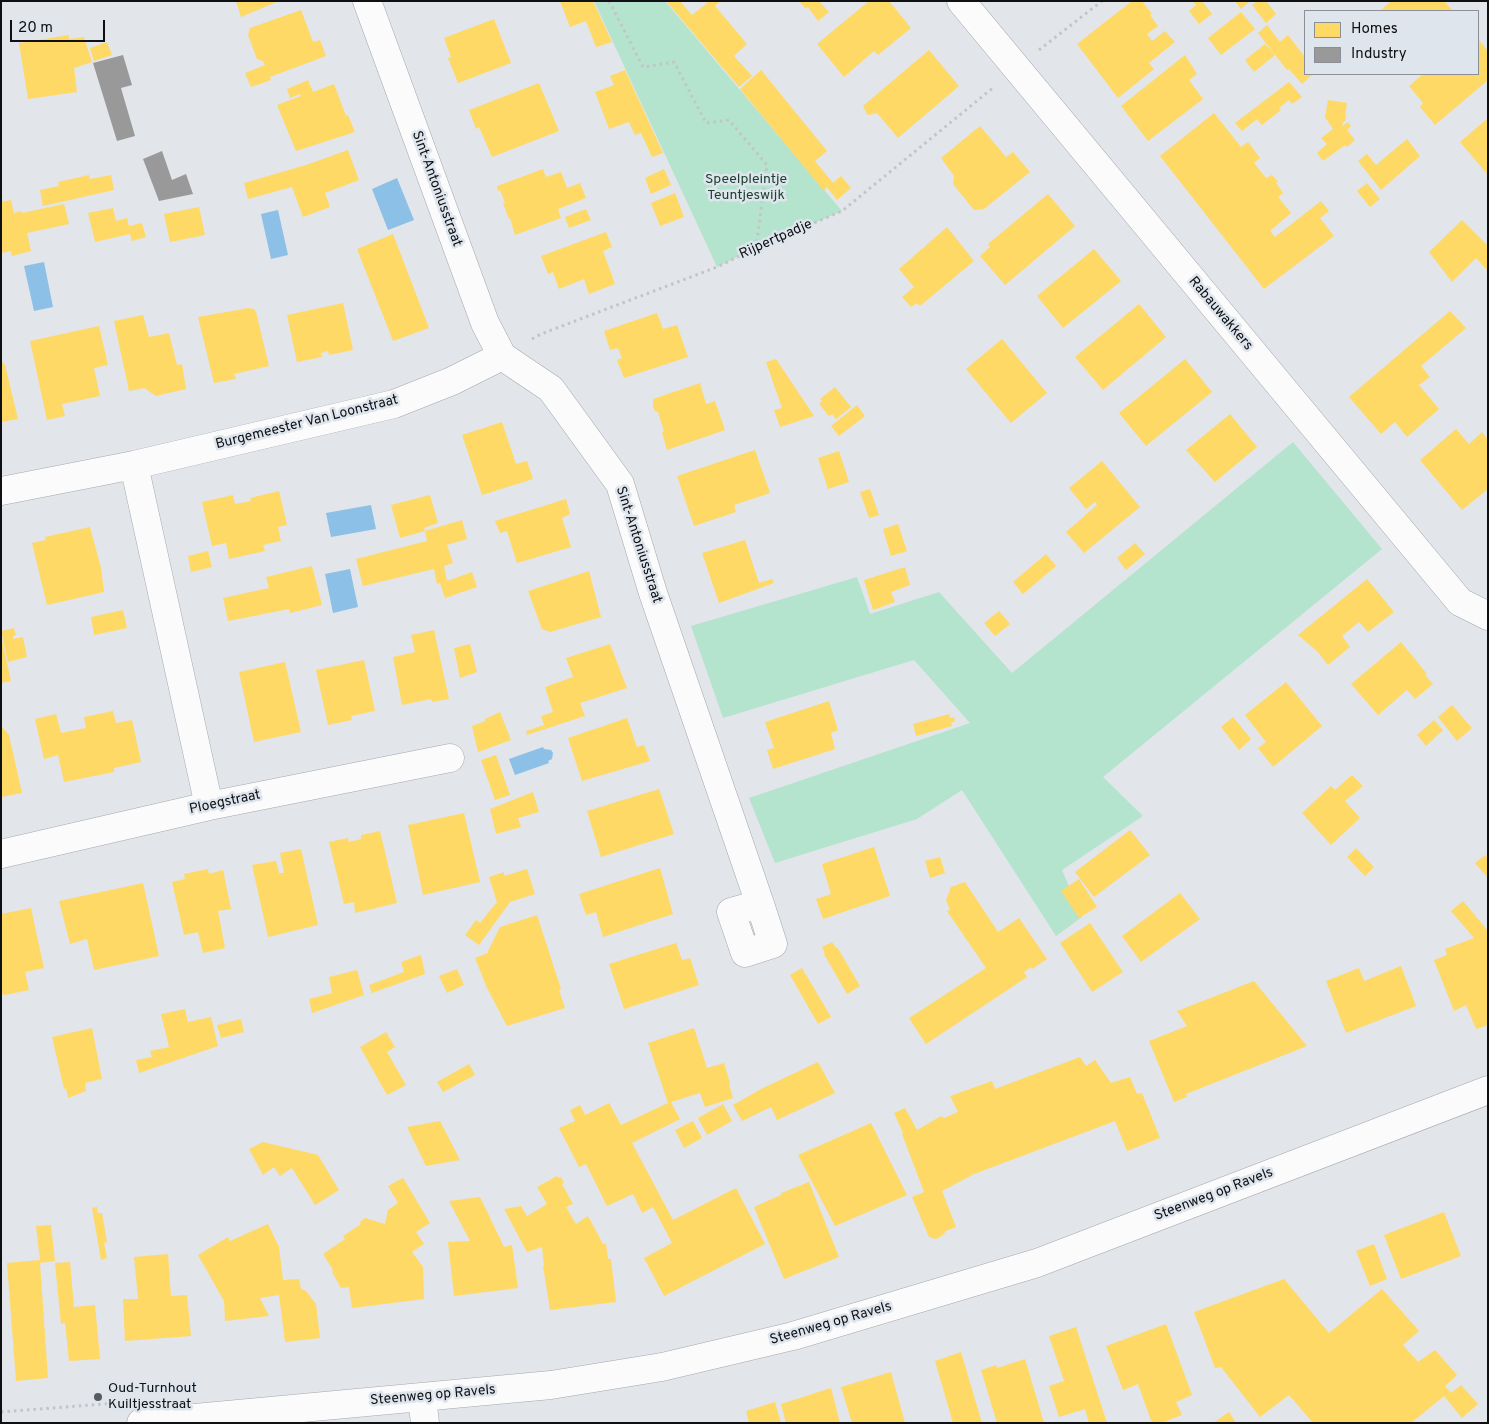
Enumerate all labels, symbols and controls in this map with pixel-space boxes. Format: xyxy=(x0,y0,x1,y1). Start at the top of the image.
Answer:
scale bar xyxy=(12,10,108,42)
legend xyxy=(1304,10,1479,75)
text: 20 m xyxy=(18,19,53,38)
text: Homes xyxy=(1351,20,1398,39)
text: Industry xyxy=(1351,45,1407,64)
street label: Sint-Antoniusstraat xyxy=(407,129,465,249)
park label: Speelpleintje Teuntjeswijk xyxy=(705,172,787,204)
street label: Rijpertpadje xyxy=(737,216,815,264)
street label: Rabauwakkers xyxy=(1184,274,1256,354)
street label: Burgemeester Van Loonstraat xyxy=(214,392,400,454)
street label: Sint-Antoniusstraat xyxy=(611,484,665,606)
street label: Ploegstraat xyxy=(188,787,262,819)
street label: Steenweg op Ravels xyxy=(1152,1165,1276,1225)
street label: Steenweg op Ravels xyxy=(768,1299,894,1349)
place label: Oud-Turnhout Kuiltjesstraat xyxy=(108,1381,197,1414)
street label: Steenweg op Ravels xyxy=(370,1382,496,1410)
marker: Oud-Turnhout Kuiltjesstraat xyxy=(92,1391,104,1403)

